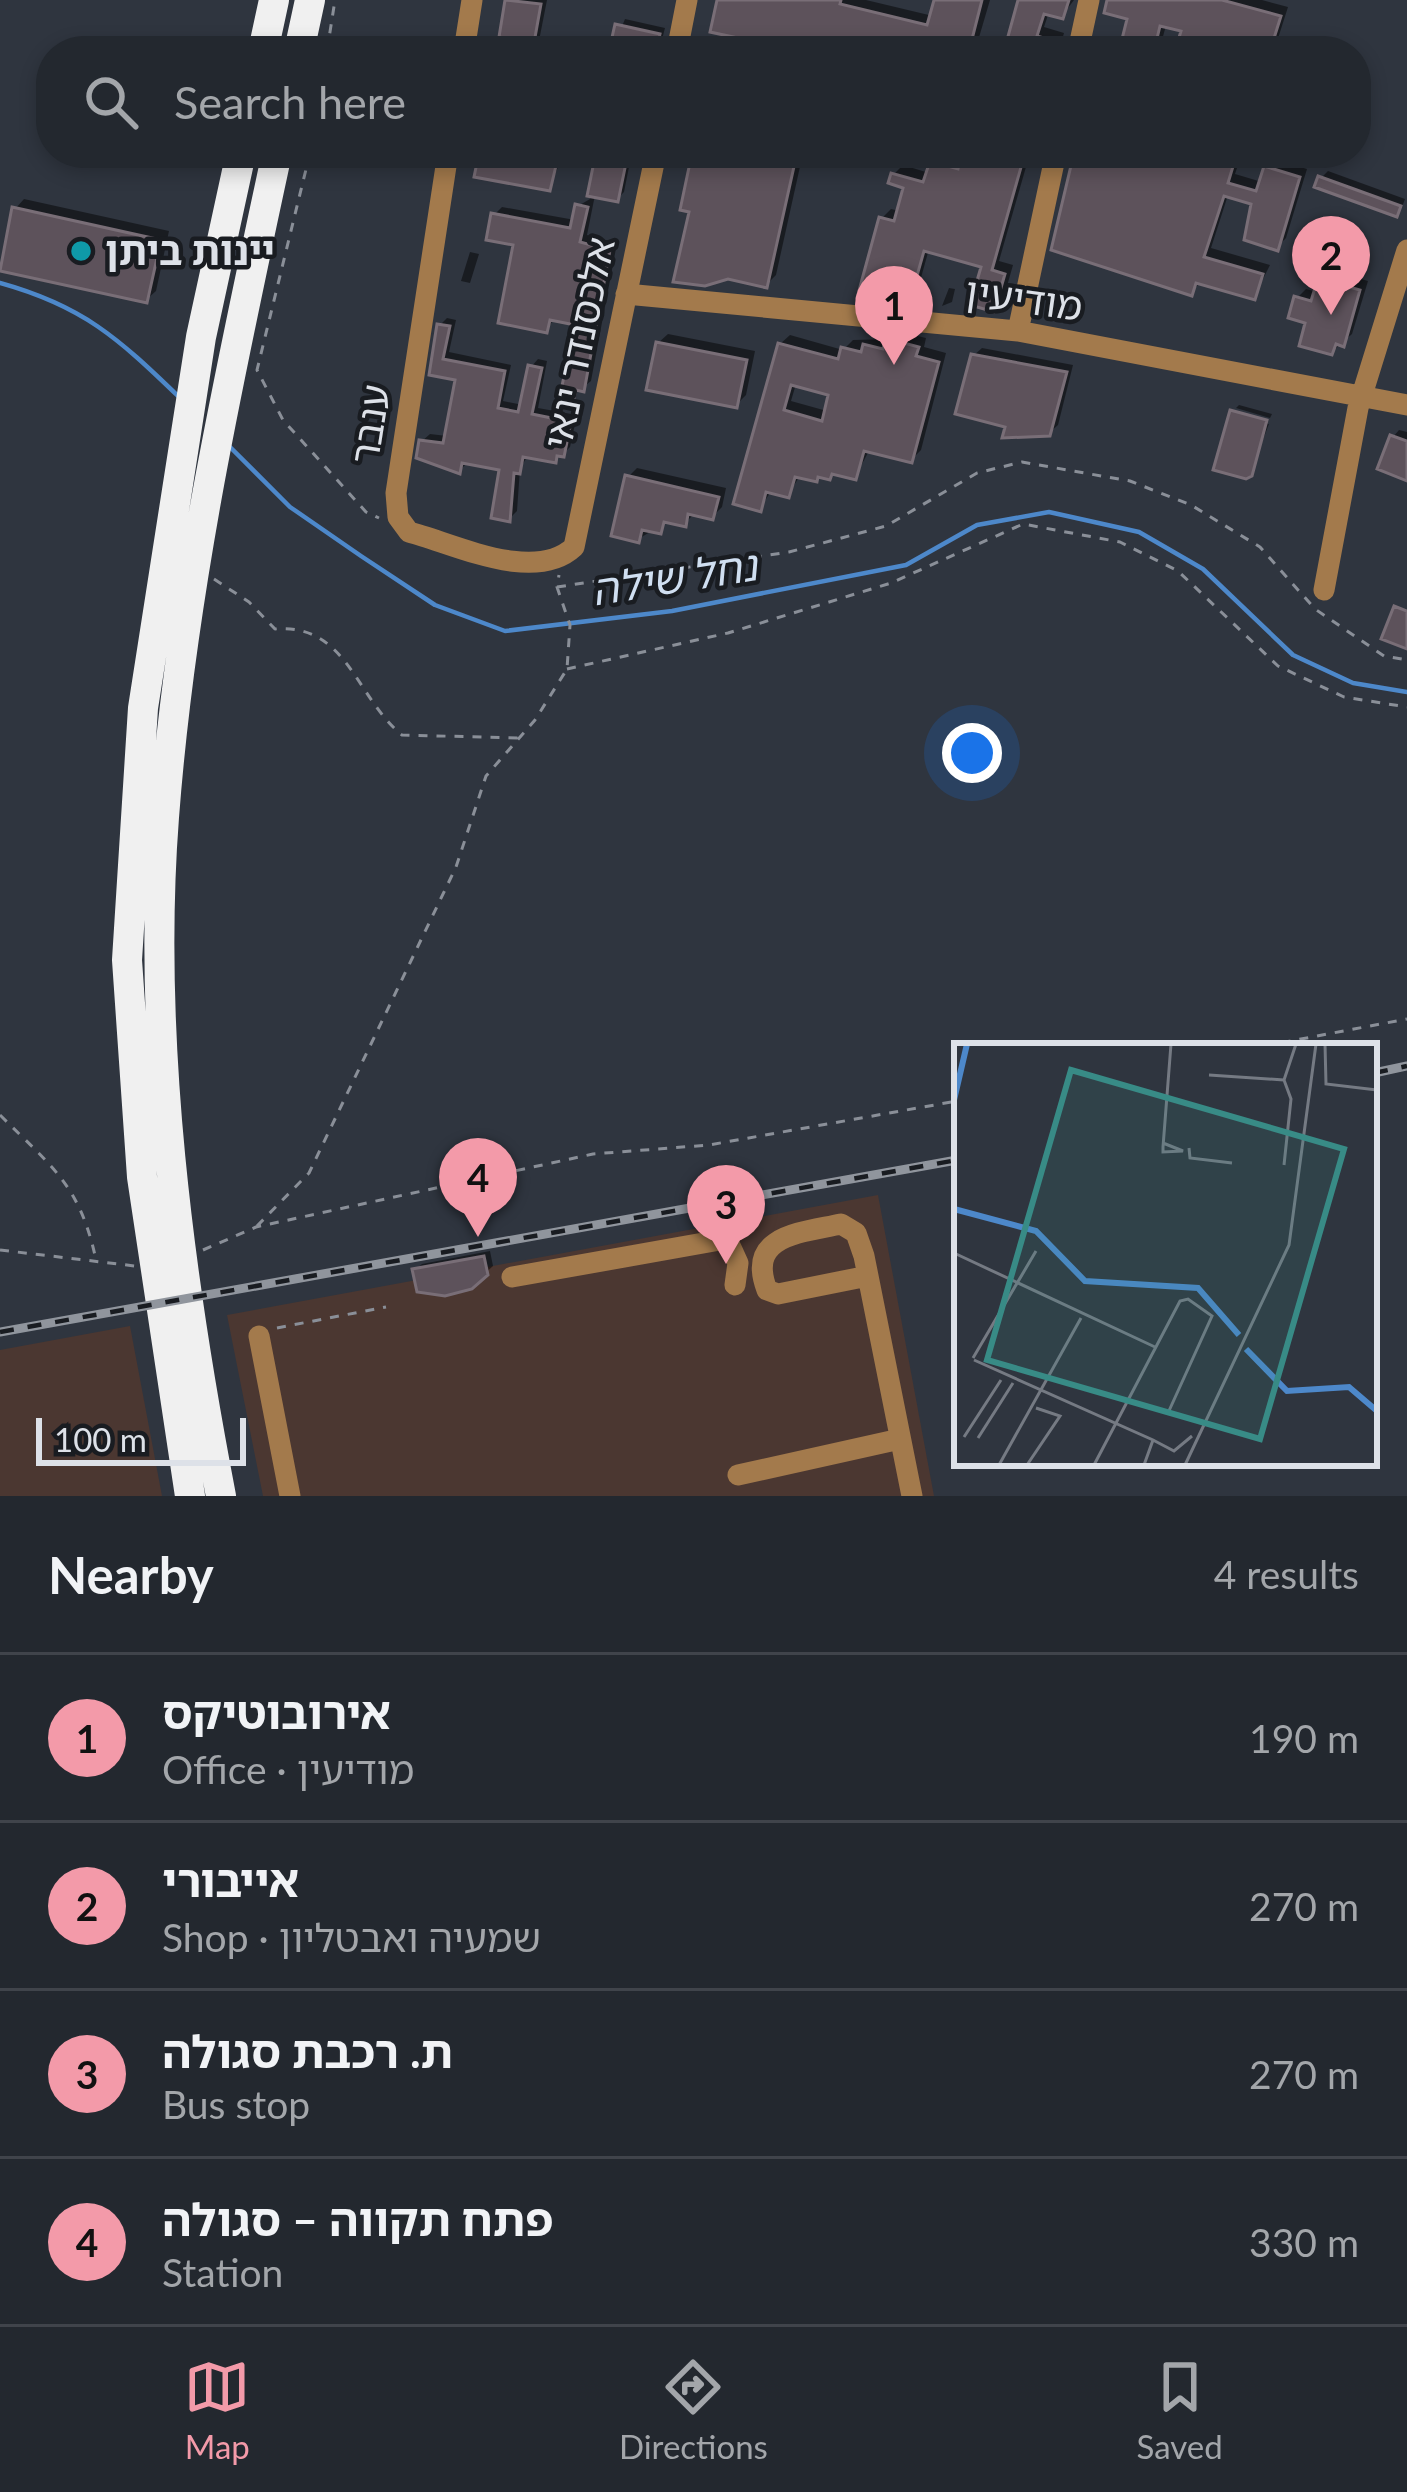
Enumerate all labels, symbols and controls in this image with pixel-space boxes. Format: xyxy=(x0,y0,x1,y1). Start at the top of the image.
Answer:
search box xyxy=(36,36,1371,168)
icon: search xyxy=(78,69,144,135)
text: Search here xyxy=(174,75,406,129)
pin: 2 xyxy=(1292,216,1370,315)
place label: יינות ביתן xyxy=(105,227,275,273)
street label: אלכסנדר ינאי xyxy=(533,233,623,453)
marker: יינות ביתן xyxy=(68,238,94,264)
pin: 1 xyxy=(855,266,933,365)
street label: מודיעין xyxy=(963,267,1086,329)
street label: ענבר xyxy=(340,381,398,467)
water label: נחל שילה xyxy=(588,539,763,615)
your location xyxy=(942,723,1002,783)
inset map xyxy=(954,1043,1377,1466)
pin: 4 xyxy=(439,1138,517,1237)
pin: 3 xyxy=(687,1165,765,1264)
scale bar xyxy=(36,1412,246,1465)
text: 100 m xyxy=(54,1419,147,1459)
text: Nearby xyxy=(48,1544,214,1605)
text: 4 results xyxy=(1214,1551,1359,1597)
text: אירובוטיקס xyxy=(162,1685,391,1739)
text: 1 xyxy=(76,1715,98,1761)
text: 190 m xyxy=(1249,1715,1359,1761)
text: Office · מודיעין xyxy=(162,1746,414,1792)
text: אייבורי xyxy=(162,1853,299,1907)
text: 2 xyxy=(76,1883,98,1929)
text: 270 m xyxy=(1249,1883,1359,1929)
text: Shop · שמעיה ואבטליון xyxy=(162,1914,541,1960)
text: ת. רכבת סגולה xyxy=(162,2024,453,2078)
text: 3 xyxy=(76,2051,98,2097)
text: 270 m xyxy=(1249,2051,1359,2097)
text: Bus stop xyxy=(162,2081,310,2127)
text: פתח תקווה – סגולה xyxy=(162,2192,554,2246)
text: 4 xyxy=(76,2219,98,2265)
text: 330 m xyxy=(1249,2219,1359,2265)
text: Station xyxy=(162,2249,283,2295)
tab: Map xyxy=(184,2354,250,2466)
tab: Directions xyxy=(619,2354,768,2466)
tab: Saved xyxy=(1136,2354,1223,2466)

